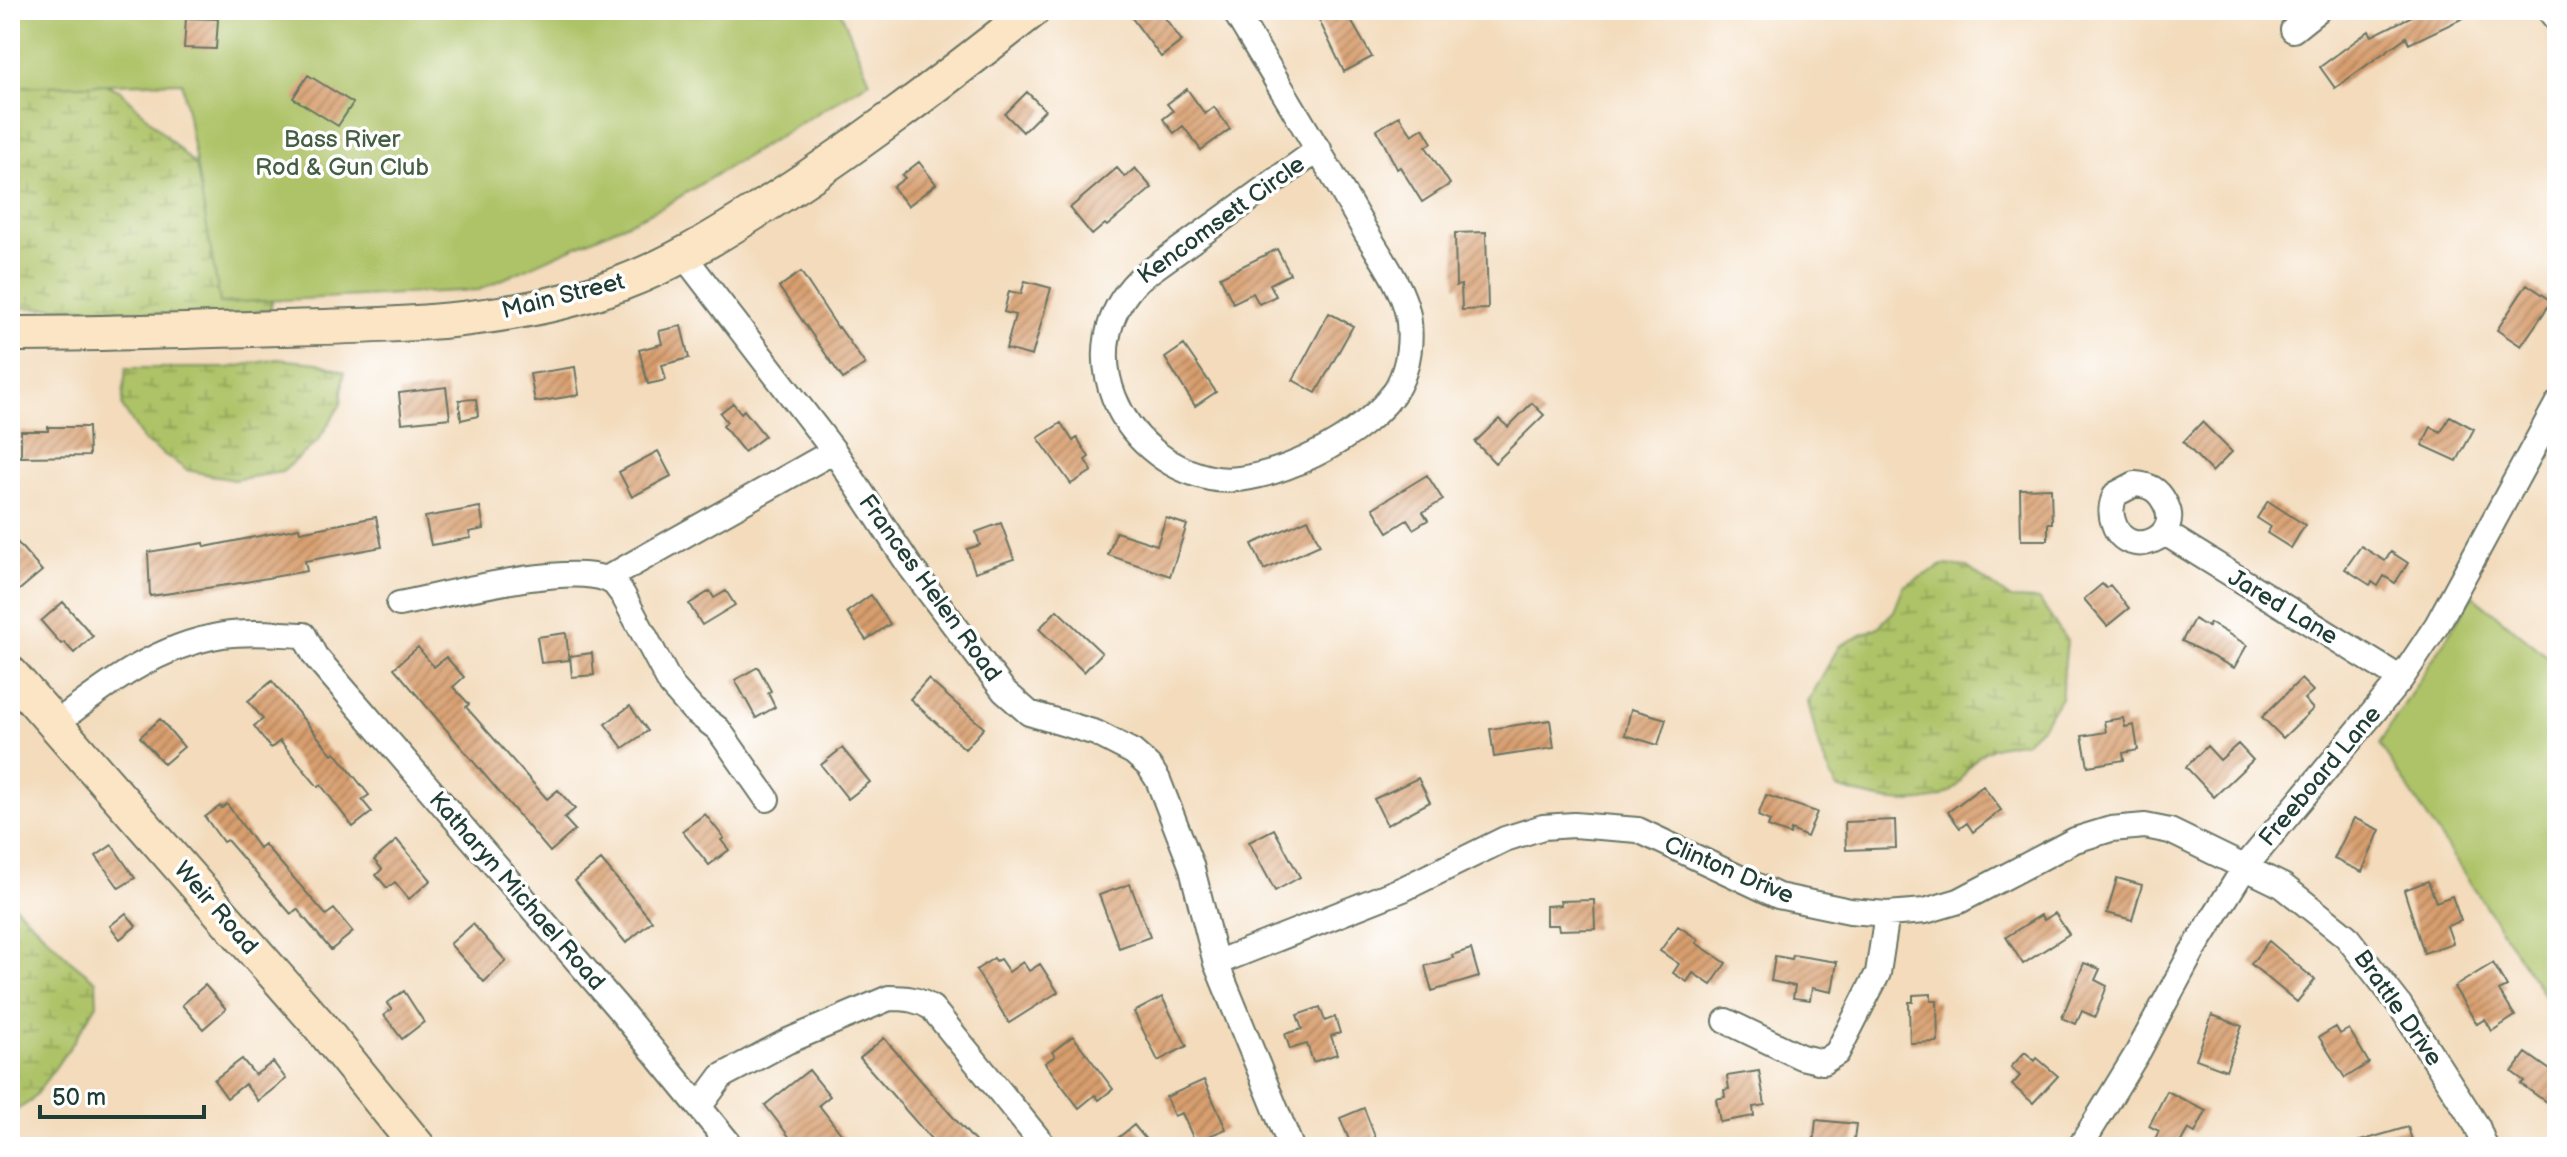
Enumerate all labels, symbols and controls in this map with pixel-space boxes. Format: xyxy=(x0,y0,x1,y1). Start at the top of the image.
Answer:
park label: Bass River Rod & Gun Club xyxy=(255,125,429,182)
street label: Kencomsett Circle xyxy=(1132,150,1310,290)
street label: Main Street xyxy=(499,267,628,325)
street label: Frances Helen Road xyxy=(852,489,1008,687)
street label: Jared Lane xyxy=(2223,563,2343,651)
street label: Freeboard Lane xyxy=(2253,700,2387,852)
street label: Katharyn Michael Road xyxy=(423,786,611,996)
street label: Clinton Drive xyxy=(1660,830,1798,910)
street label: Weir Road xyxy=(168,856,264,960)
street label: Brattle Drive xyxy=(2347,944,2449,1072)
scale bar xyxy=(40,1069,204,1119)
text: 50 m xyxy=(52,1083,106,1112)

